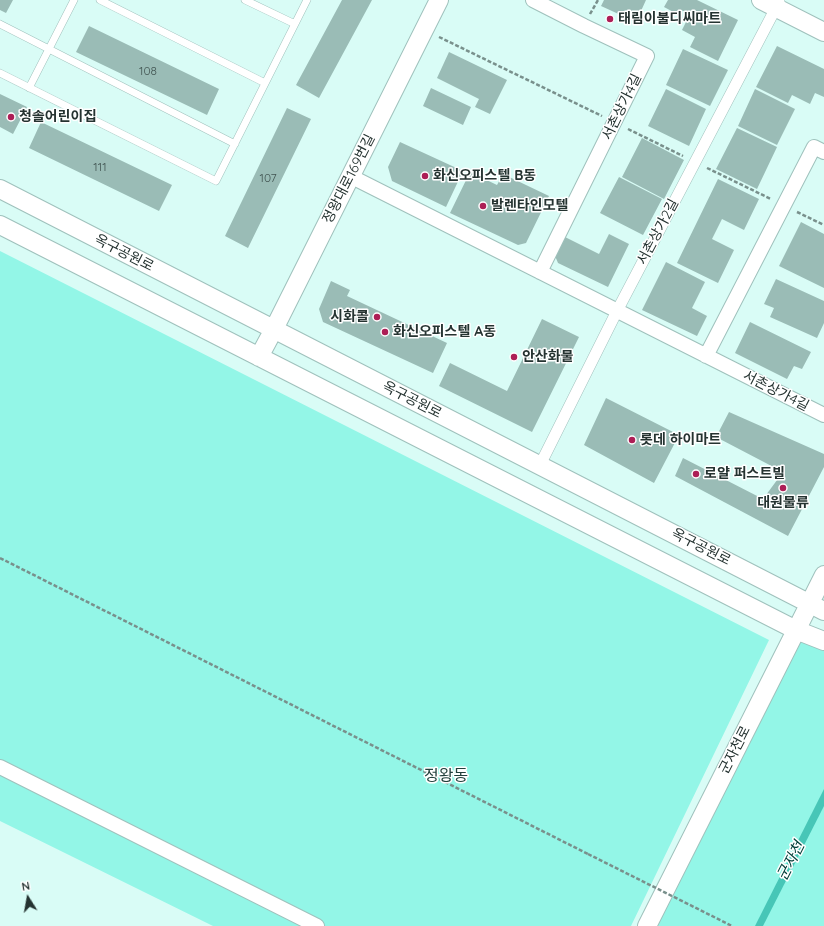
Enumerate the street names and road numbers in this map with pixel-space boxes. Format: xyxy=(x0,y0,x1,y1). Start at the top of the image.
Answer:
street label: 서촌상가4길 xyxy=(599,71,645,143)
street label: 정왕대로169번길 xyxy=(319,132,379,226)
street label: 서촌상가2길 xyxy=(634,196,682,268)
street label: 옥구공원로 xyxy=(91,231,157,275)
street label: 서촌상가4길 xyxy=(740,367,812,415)
street label: 옥구공원로 xyxy=(379,378,445,422)
street label: 옥구공원로 xyxy=(668,525,734,569)
street label: 군자천로 xyxy=(716,723,754,777)

